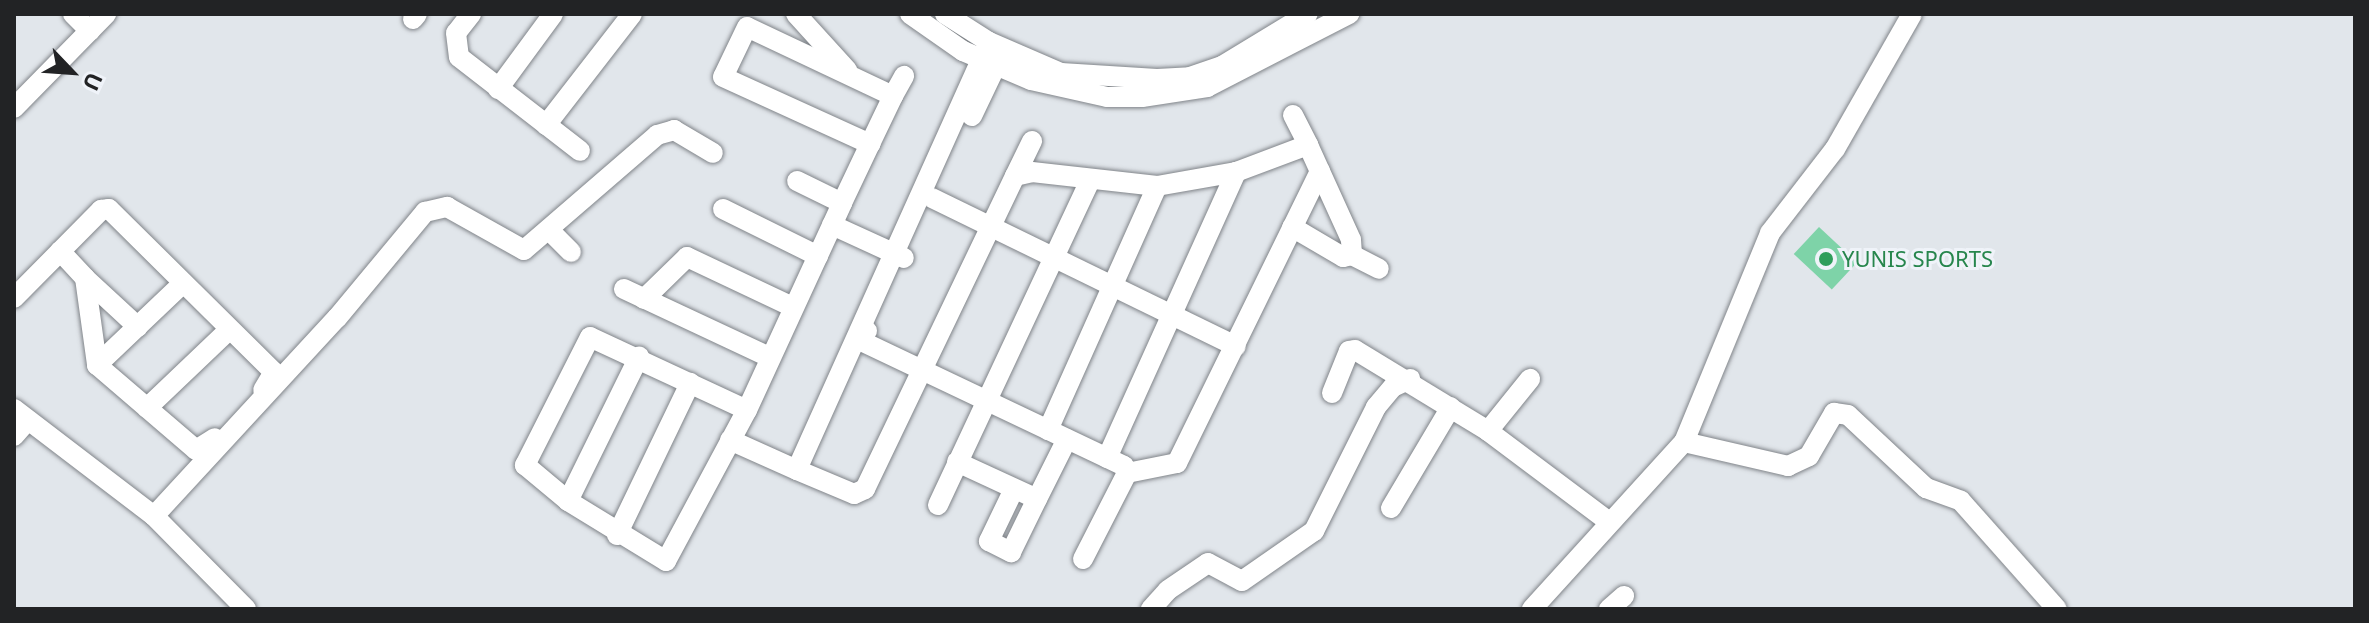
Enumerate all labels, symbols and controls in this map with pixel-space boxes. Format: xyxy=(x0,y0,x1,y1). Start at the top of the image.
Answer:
north arrow xyxy=(32,32,112,112)
text: U xyxy=(77,68,111,96)
place label: YUNIS SPORTS xyxy=(1842,246,1993,272)
marker: YUNIS SPORTS xyxy=(1817,250,1835,268)

